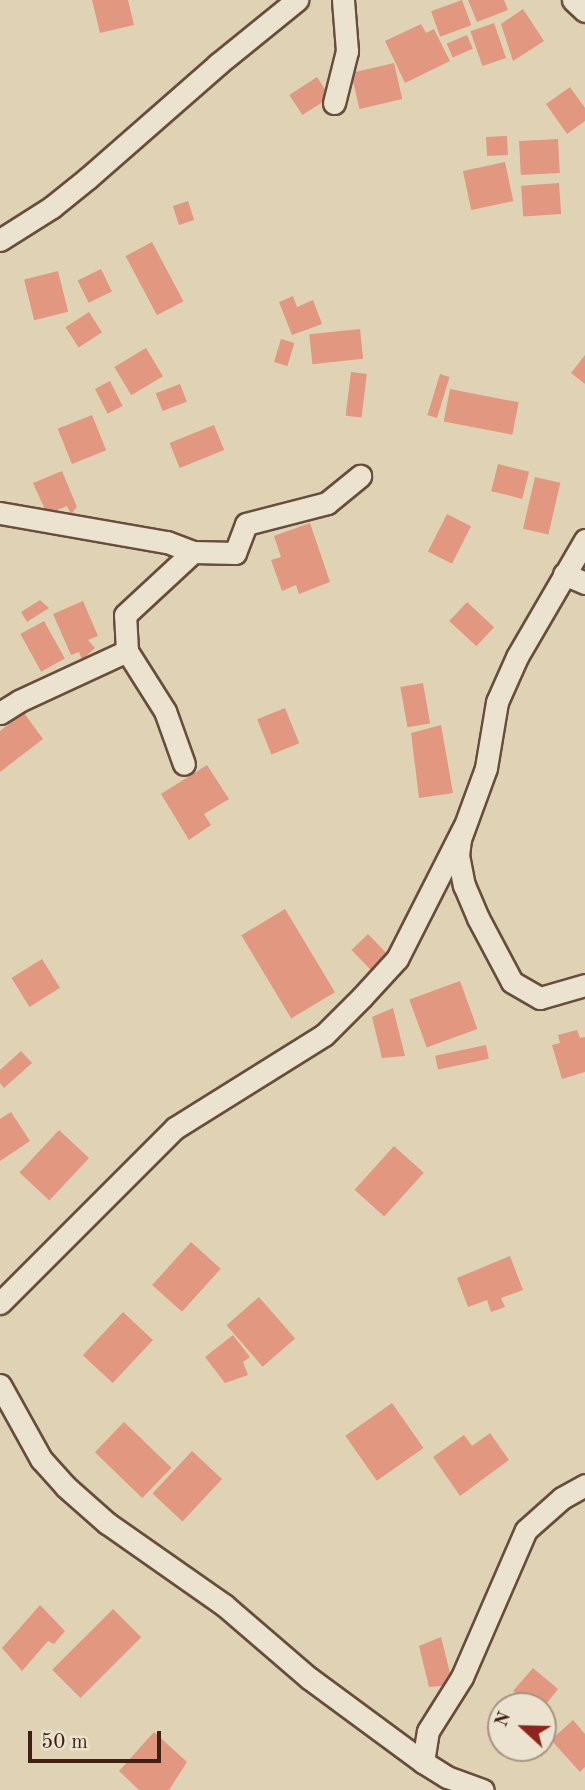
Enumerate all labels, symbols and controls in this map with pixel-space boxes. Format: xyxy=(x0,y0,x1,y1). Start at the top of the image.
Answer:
north arrow xyxy=(487,1692,557,1762)
text: N xyxy=(492,1709,515,1730)
scale bar xyxy=(32,1716,164,1760)
text: 50 m xyxy=(41,1732,88,1753)

